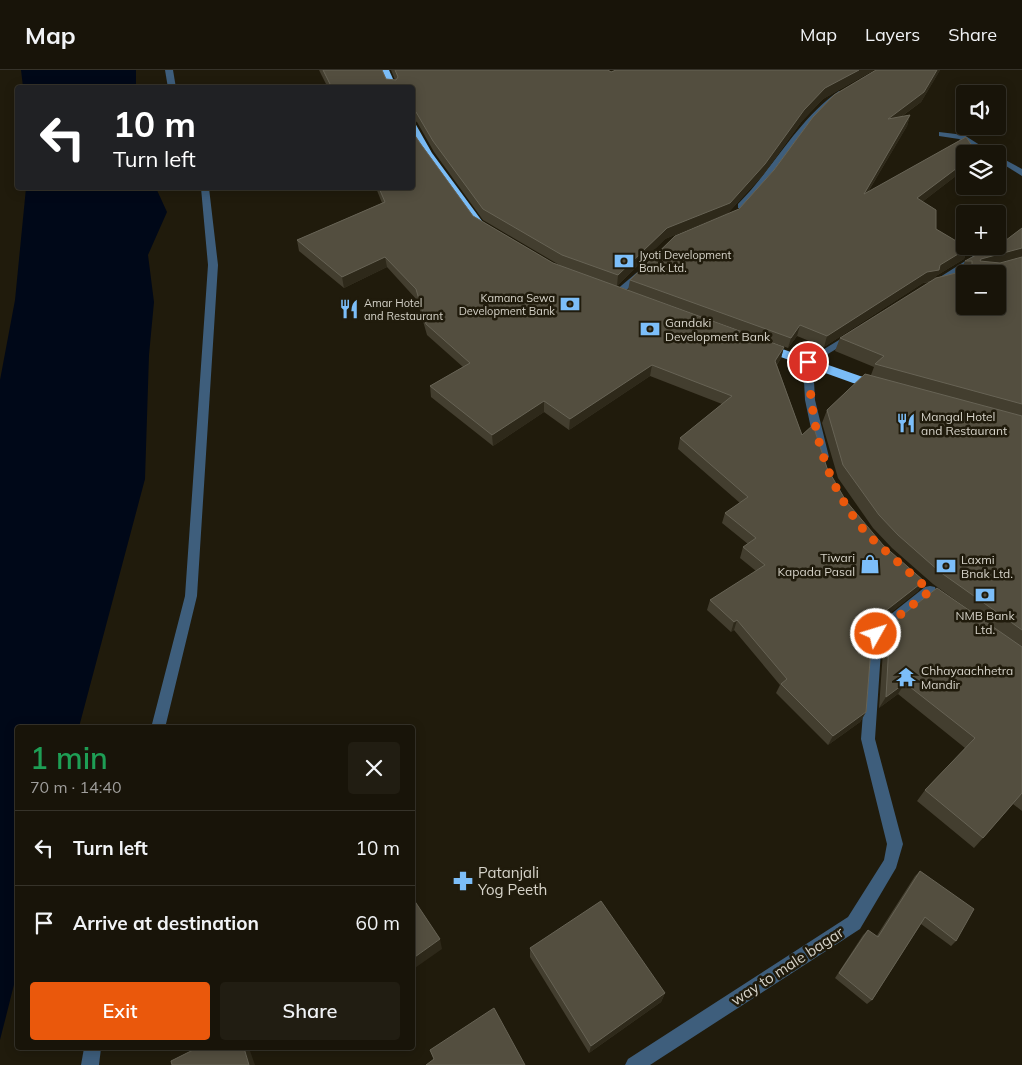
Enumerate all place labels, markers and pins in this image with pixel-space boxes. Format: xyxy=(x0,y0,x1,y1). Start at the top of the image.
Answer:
place label: Jyoti Development Bank Ltd. xyxy=(639,248,731,275)
bank icon: Jyoti Development Bank Ltd. xyxy=(613,250,635,272)
place label: Kamana Sewa Development Bank xyxy=(459,291,555,318)
bank icon: Kamana Sewa Development Bank xyxy=(559,293,581,315)
place label: Amar Hotel and Restaurant xyxy=(364,296,443,323)
restaurant icon: Amar Hotel and Restaurant xyxy=(338,298,360,320)
place label: Gandaki Development Bank xyxy=(665,315,771,344)
bank icon: Gandaki Development Bank xyxy=(639,318,661,340)
pin xyxy=(787,341,829,383)
place label: Mangal Hotel and Restaurant xyxy=(921,409,1007,438)
restaurant icon: Mangal Hotel and Restaurant xyxy=(895,412,917,434)
place label: Tiwari Kapada Pasal xyxy=(778,550,855,579)
place label: Laxmi Bnak Ltd. xyxy=(961,552,1013,581)
shop icon: Tiwari Kapada Pasal xyxy=(859,553,881,575)
bank icon: Laxmi Bnak Ltd. xyxy=(935,555,957,577)
bank icon: NMB Bank Ltd. xyxy=(974,584,996,606)
place label: NMB Bank Ltd. xyxy=(955,608,1015,637)
place label: Chhayaachhetra Mandir xyxy=(921,663,1013,692)
temple icon: Chhayaachhetra Mandir xyxy=(895,666,917,688)
place label: Patanjali Yog Peeth xyxy=(477,863,547,899)
pharmacy icon: Patanjali Yog Peeth xyxy=(452,870,474,892)

